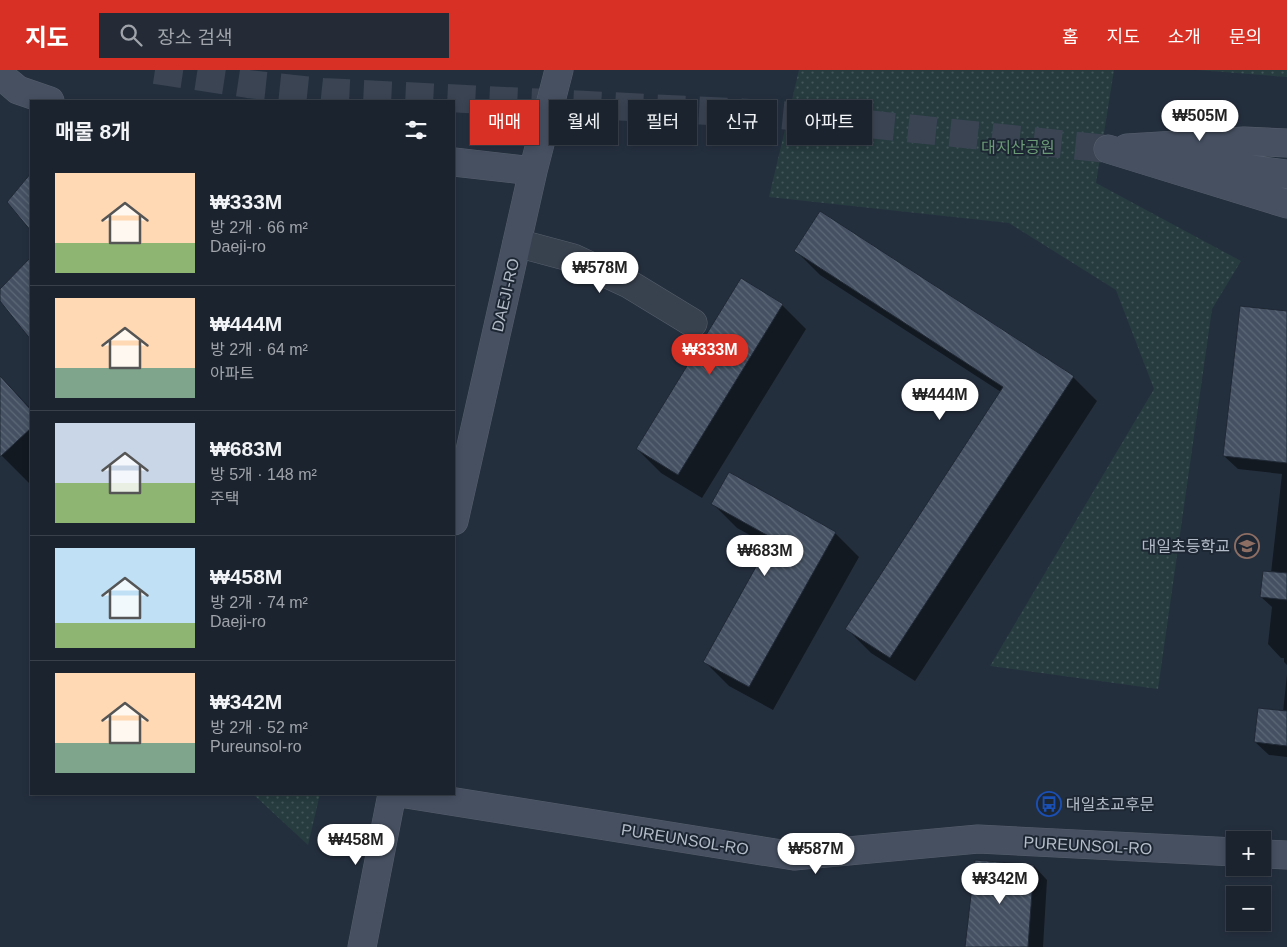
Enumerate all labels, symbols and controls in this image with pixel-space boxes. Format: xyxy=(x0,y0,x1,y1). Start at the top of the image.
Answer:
search box xyxy=(99,13,449,58)
icon: search xyxy=(117,21,145,49)
text: 지도 xyxy=(25,24,69,51)
text: 장소 검색 xyxy=(157,27,232,48)
text: 홈 xyxy=(1062,27,1079,47)
text: 지도 xyxy=(1107,27,1140,47)
text: 소개 xyxy=(1168,27,1201,47)
text: 문의 xyxy=(1229,27,1262,47)
chip: 매매 xyxy=(470,100,539,145)
chip: 월세 xyxy=(549,100,618,145)
chip: 필터 xyxy=(628,100,697,145)
chip: 신규 xyxy=(707,100,777,145)
chip: 아파트 xyxy=(787,100,872,145)
pin: ₩505M xyxy=(1165,100,1235,142)
text: ₩505M xyxy=(1172,107,1228,124)
icon: filters xyxy=(402,116,430,144)
text: 매물 8개 xyxy=(55,120,130,143)
park label: 대지산공원 xyxy=(981,139,1055,156)
text: ₩333M xyxy=(210,190,282,213)
icon: home xyxy=(95,193,155,253)
text: 방 2개 · 66 m² xyxy=(210,219,308,236)
text: Daeji-ro xyxy=(210,238,266,255)
pin: ₩578M xyxy=(565,252,635,294)
street label: DAEJI-RO xyxy=(489,257,522,333)
text: ₩578M xyxy=(572,259,628,276)
text: ₩444M xyxy=(210,312,282,335)
icon: home xyxy=(95,318,155,378)
pin: ₩333M xyxy=(675,334,745,376)
text: 방 2개 · 64 m² xyxy=(210,341,308,358)
text: ₩333M xyxy=(682,341,738,358)
text: 아파트 xyxy=(210,365,254,382)
pin: ₩444M xyxy=(905,378,975,421)
text: ₩444M xyxy=(912,386,968,403)
text: ₩683M xyxy=(210,437,282,460)
icon: home xyxy=(95,443,155,503)
text: 방 5개 · 148 m² xyxy=(210,466,317,483)
text: 주택 xyxy=(210,490,239,507)
school or university icon: 대일초등학교 xyxy=(1234,533,1260,559)
pin: ₩683M xyxy=(730,534,800,577)
place label: 대일초등학교 xyxy=(1142,538,1230,555)
text: ₩683M xyxy=(737,542,793,559)
text: ₩458M xyxy=(210,565,282,588)
icon: home xyxy=(95,568,155,628)
text: 방 2개 · 74 m² xyxy=(210,594,308,611)
text: Daeji-ro xyxy=(210,613,266,630)
text: ₩342M xyxy=(210,690,282,713)
icon: home xyxy=(95,693,155,753)
text: 방 2개 · 52 m² xyxy=(210,719,308,736)
text: Pureunsol-ro xyxy=(210,738,302,755)
bus stop icon: 대일초교후문 xyxy=(1036,791,1062,817)
place label: 대일초교후문 xyxy=(1066,796,1155,813)
street label: PUREUNSOL-RO xyxy=(620,821,750,858)
pin: ₩458M xyxy=(321,824,391,866)
text: ₩458M xyxy=(328,831,384,848)
map controls xyxy=(1226,831,1271,931)
button: + xyxy=(1226,831,1271,876)
pin: ₩587M xyxy=(781,832,851,875)
street label: PUREUNSOL-RO xyxy=(1023,834,1153,857)
text: ₩587M xyxy=(788,840,844,857)
pin: ₩342M xyxy=(965,862,1035,905)
text: ₩342M xyxy=(972,870,1028,887)
button: − xyxy=(1226,886,1271,931)

